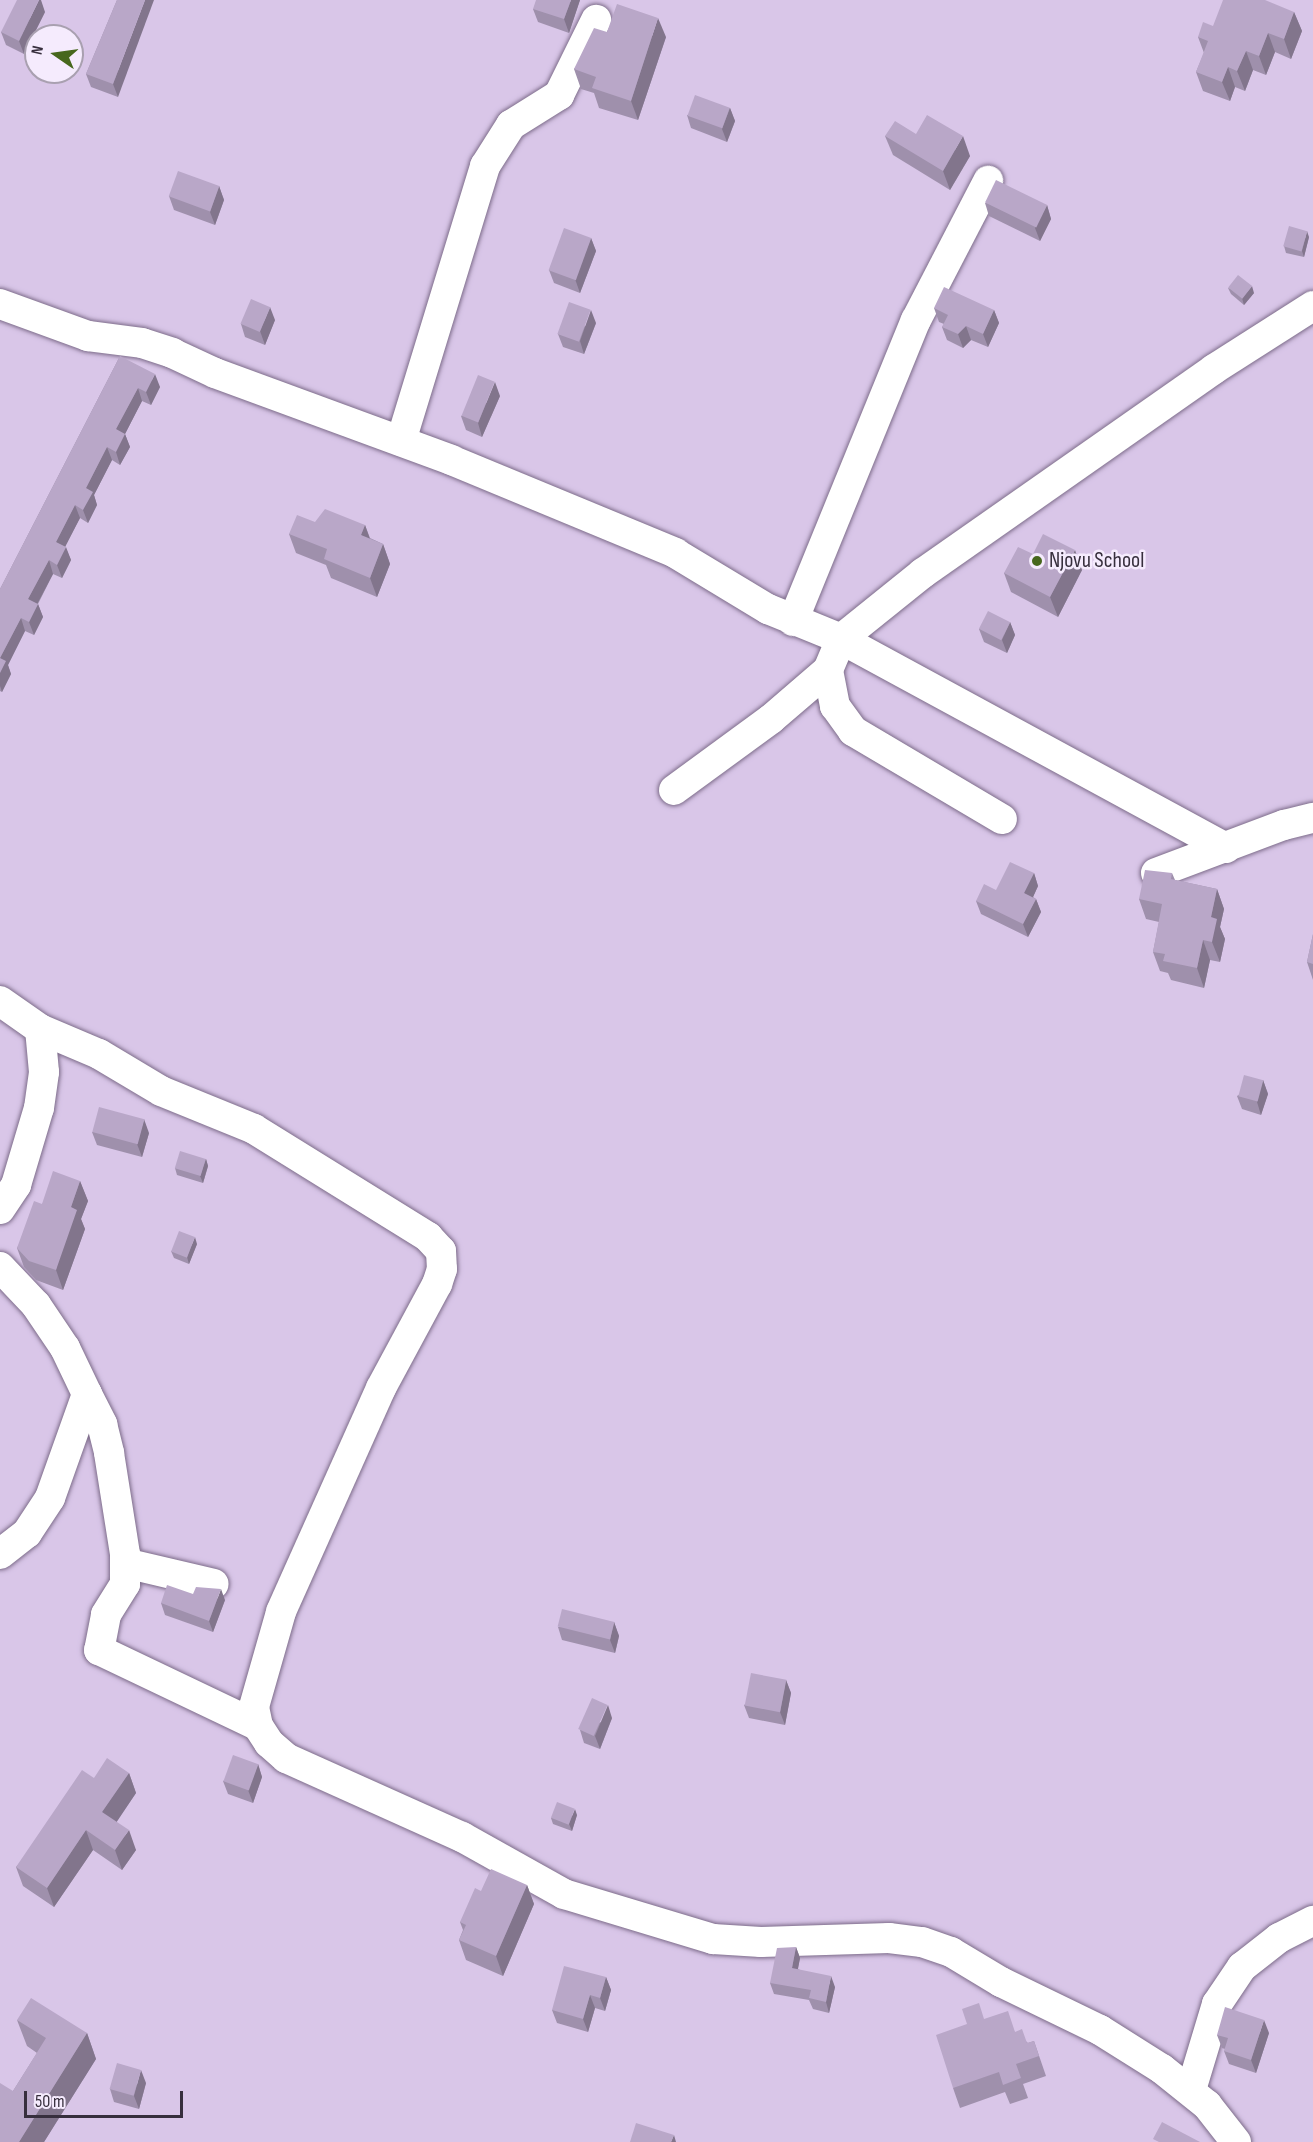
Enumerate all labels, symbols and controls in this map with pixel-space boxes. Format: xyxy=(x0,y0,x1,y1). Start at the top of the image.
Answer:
north arrow xyxy=(24,24,84,84)
text: N xyxy=(28,44,48,57)
place label: Njovu School xyxy=(1049,548,1144,574)
marker: Njovu School xyxy=(1030,554,1044,568)
scale bar xyxy=(27,2079,186,2117)
text: 50 m xyxy=(35,2091,65,2112)

